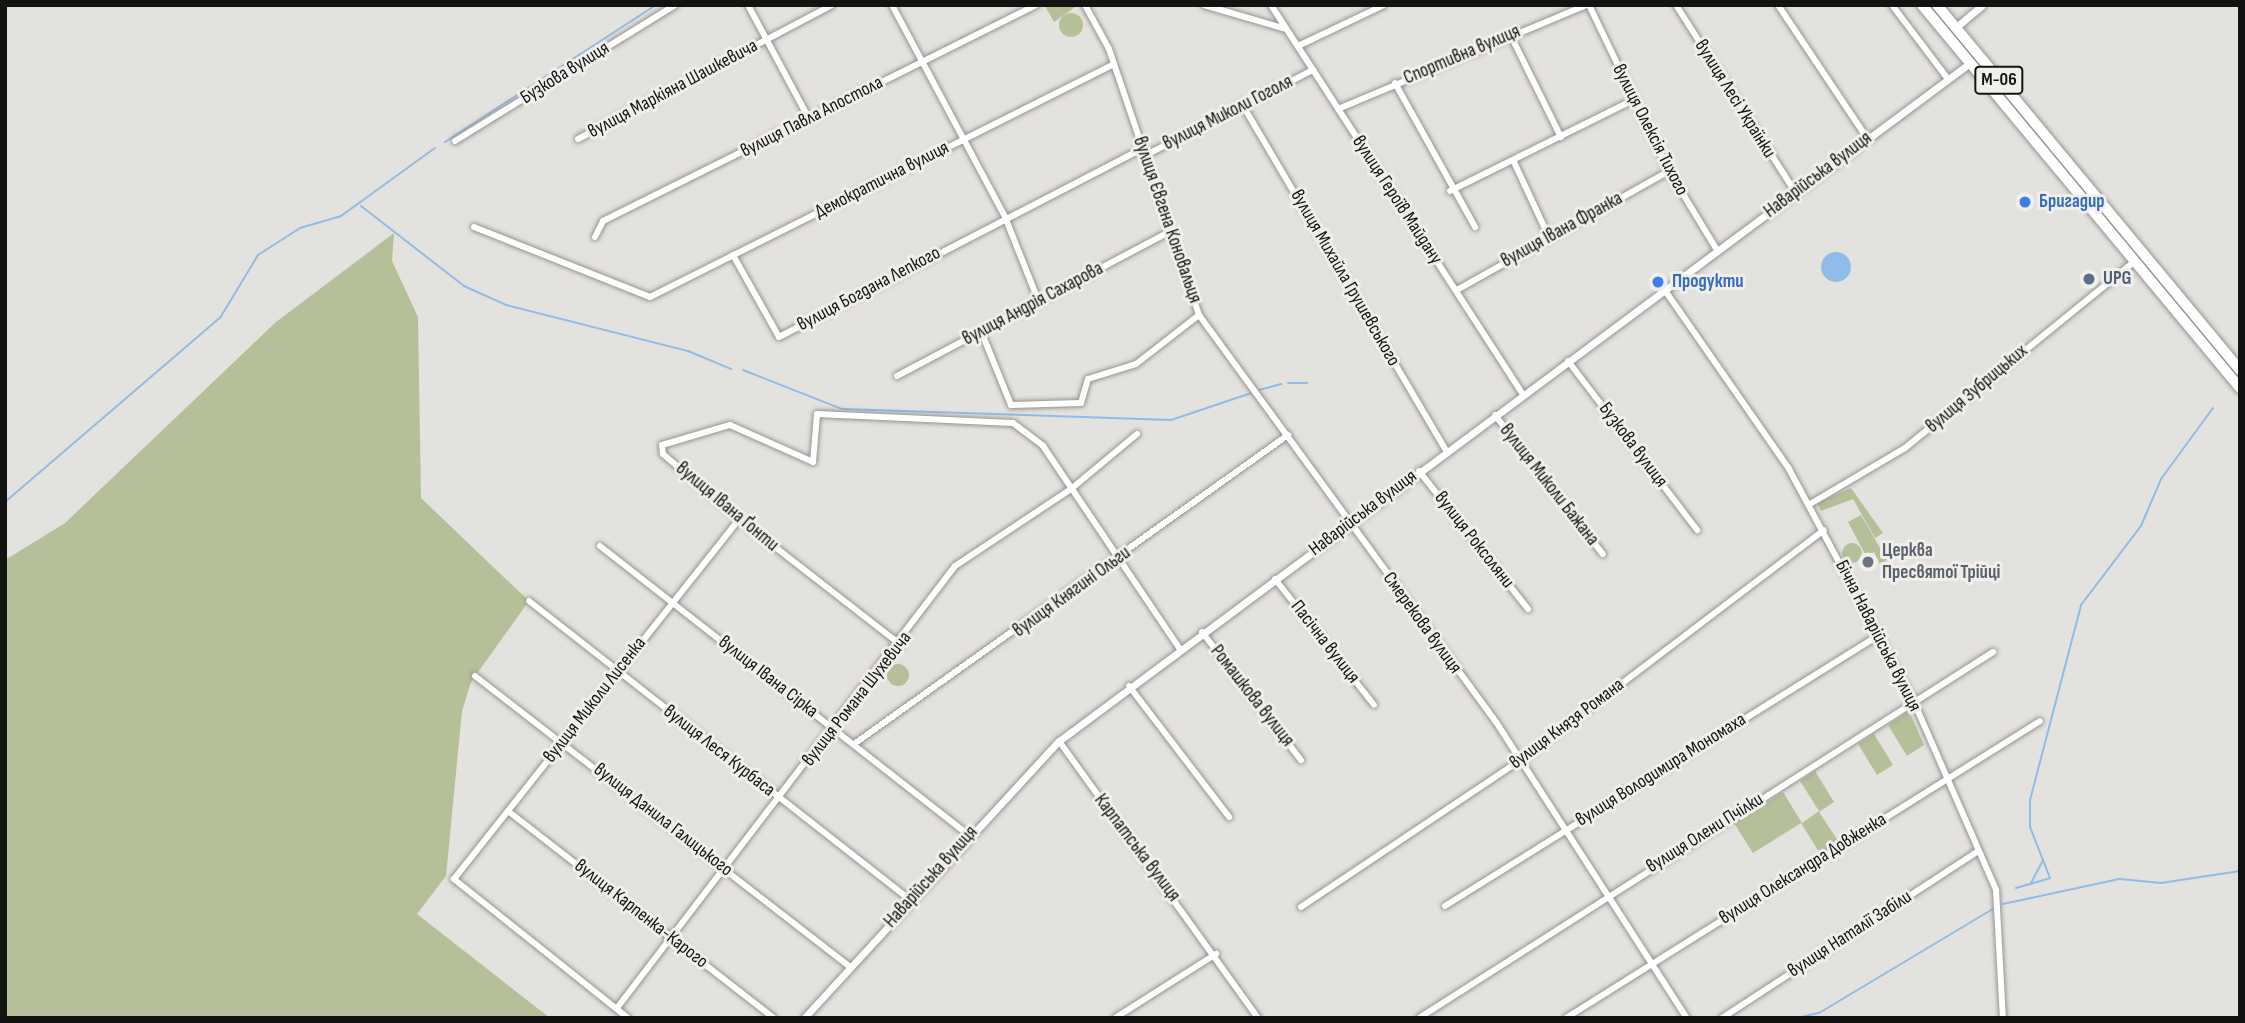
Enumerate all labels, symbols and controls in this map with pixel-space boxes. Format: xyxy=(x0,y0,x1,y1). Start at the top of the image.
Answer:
street label: Спортивна вулиця xyxy=(1400,20,1524,90)
street label: вулиця Маркіяна Шашкевича xyxy=(584,35,762,143)
street label: вулиця Лесі Українки xyxy=(1689,36,1781,162)
street label: Бузкова вулиця xyxy=(516,37,614,109)
street label: вулиця Олексія Тихого xyxy=(1607,61,1693,199)
road number: М-06 xyxy=(1973,66,2025,94)
street label: вулиця Павла Апостола xyxy=(737,71,887,163)
street label: вулиця Миколи Гоголя xyxy=(1159,71,1297,155)
street label: Наварійська вулиця xyxy=(1760,127,1876,223)
street label: вулиця Героїв Майдану xyxy=(1347,131,1447,269)
street label: вулиця Євгена Коновальця xyxy=(1128,134,1206,306)
street label: Демократична вулиця xyxy=(811,136,953,224)
street label: вулиця Михайла Грушевського xyxy=(1285,186,1405,370)
street label: вулиця Івана Франка xyxy=(1497,187,1627,273)
place label: Бригадир xyxy=(2039,191,2104,213)
marker: Бригадир xyxy=(2017,194,2033,210)
street label: вулиця Богдана Лепкого xyxy=(794,242,944,336)
street label: вулиця Андрія Сахарова xyxy=(959,257,1107,351)
place label: UPG xyxy=(2103,268,2131,290)
place label: Продукти xyxy=(1672,271,1744,293)
marker: UPG xyxy=(2081,271,2097,287)
marker: Продукти xyxy=(1650,274,1666,290)
street label: вулиця Зубрицьких xyxy=(1922,340,2032,438)
street label: Бузкова вулиця xyxy=(1594,398,1672,492)
street label: вулиця Миколи Бажана xyxy=(1494,420,1604,550)
street label: вулиця Івана Ґонти xyxy=(671,457,783,557)
street label: Наварійська вулиця xyxy=(1305,465,1421,561)
street label: вулиця Роксоляни xyxy=(1429,487,1519,593)
place label: Церква Пресвятої Трійці xyxy=(1882,540,2000,584)
street label: вулиця Княгині Ольги xyxy=(1009,542,1135,642)
marker: Церква Пресвятої Трійці xyxy=(1860,554,1876,570)
street label: Бічна Наварійська вулиця xyxy=(1830,556,1926,716)
street label: Смерекова вулиця xyxy=(1378,568,1466,678)
street label: Пасічна вулиця xyxy=(1286,596,1364,688)
street label: вулиця Романа Шухевича xyxy=(797,627,917,771)
street label: вулиця Івана Сірка xyxy=(714,631,822,723)
street label: вулиця Миколи Лисенка xyxy=(539,633,651,767)
street label: Ромашкова вулиця xyxy=(1205,641,1299,751)
street label: вулиця Князя Романа xyxy=(1505,674,1629,774)
street label: вулиця Леся Курбаса xyxy=(659,700,779,802)
street label: вулиця Володимира Мономаха xyxy=(1572,708,1750,832)
street label: вулиця Данила Галицького xyxy=(589,759,737,881)
street label: вулиця Олени Пчілки xyxy=(1642,788,1768,878)
street label: Карпатська вулиця xyxy=(1089,790,1185,906)
street label: вулиця Олександра Довженка xyxy=(1715,808,1891,930)
street label: Наварійська вулиця xyxy=(879,821,983,933)
street label: вулиця Карпенка-Карого xyxy=(570,855,712,973)
street label: вулиця Наталії Забіли xyxy=(1784,885,1916,983)

